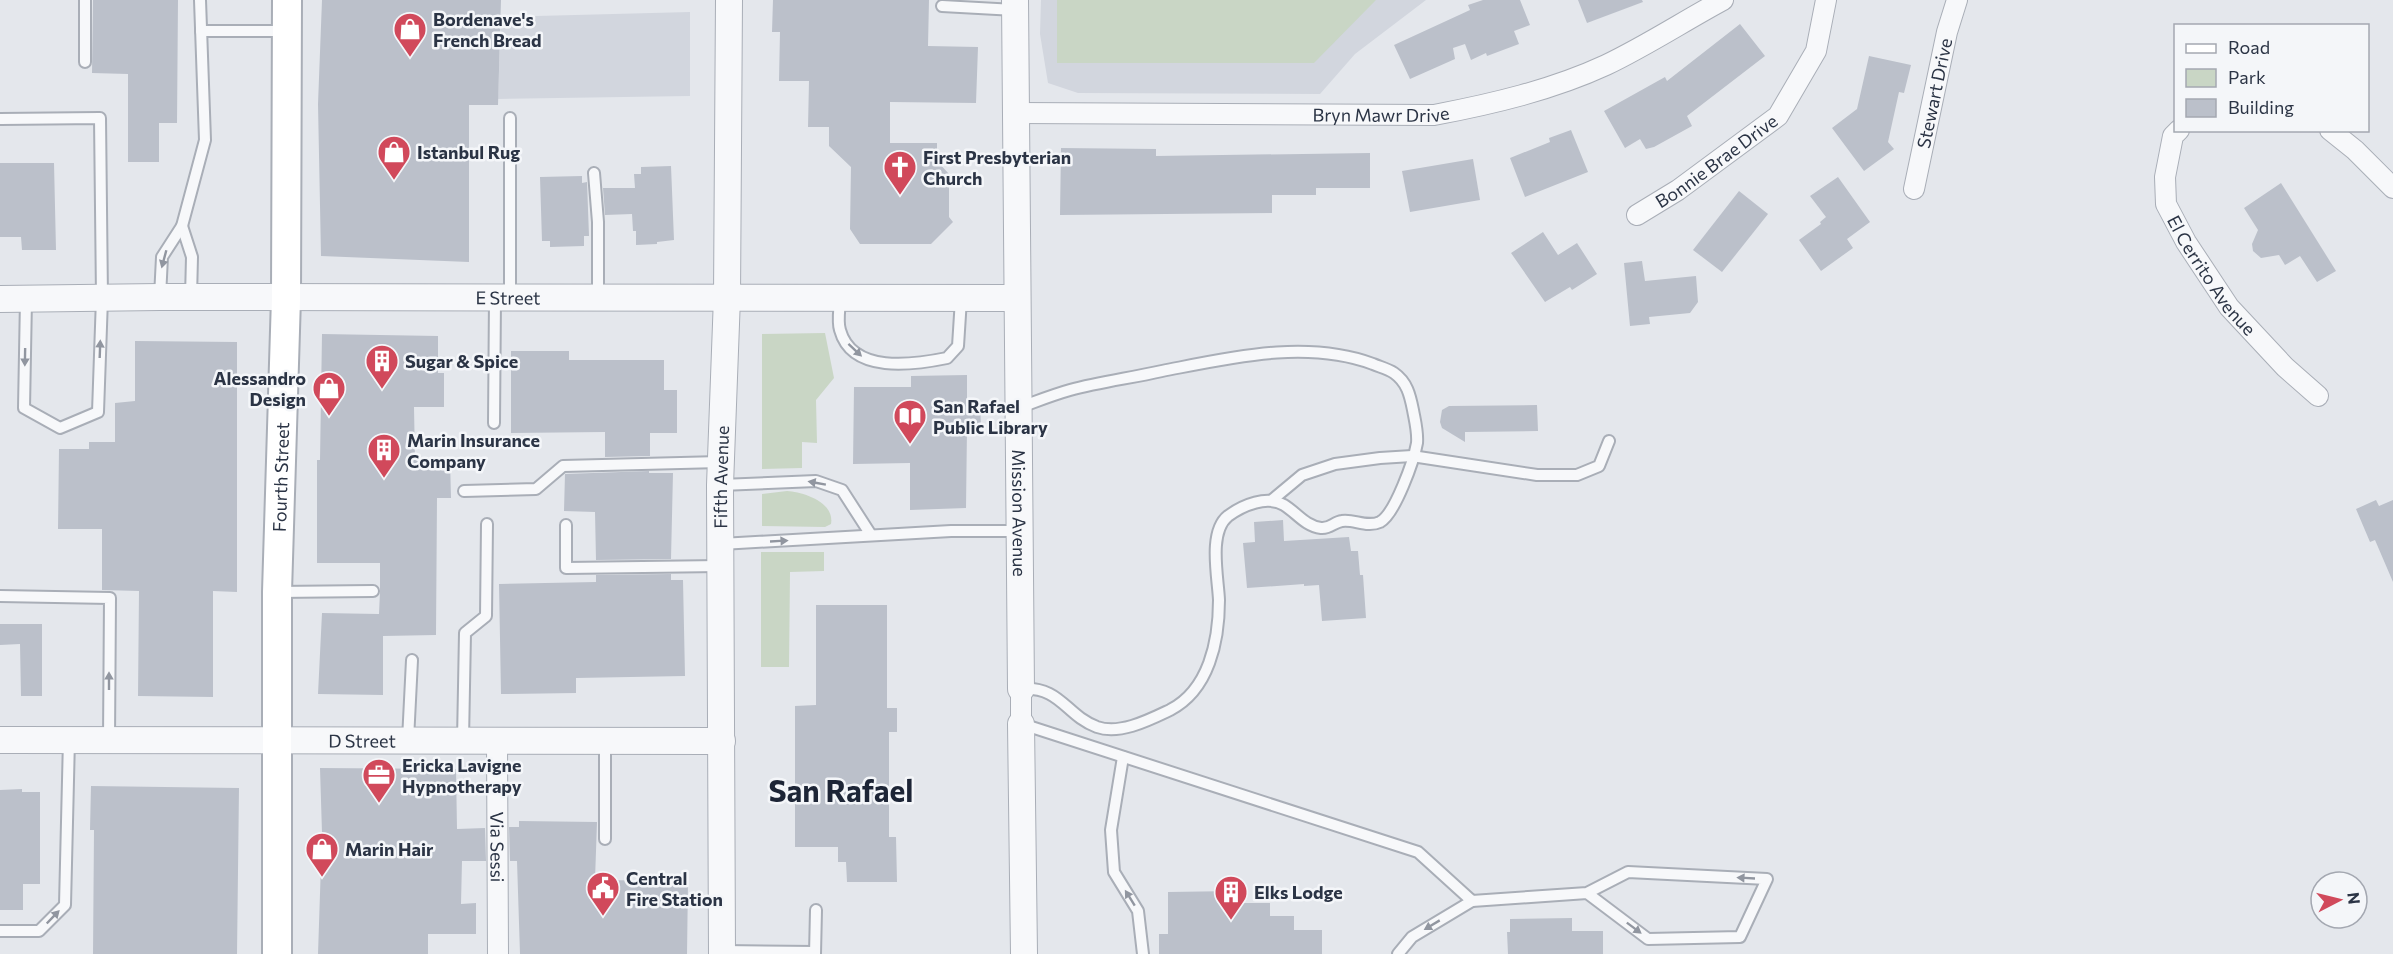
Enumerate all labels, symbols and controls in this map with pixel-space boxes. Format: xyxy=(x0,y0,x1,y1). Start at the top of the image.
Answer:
place label: Bordenave's French Bread xyxy=(433,8,541,51)
shop icon: Bordenave's French Bread xyxy=(392,11,428,58)
legend xyxy=(2174,24,2369,132)
street label: Stewart Drive xyxy=(1912,36,1956,150)
text: Road xyxy=(2228,36,2270,58)
text: Park xyxy=(2228,66,2266,88)
text: Building xyxy=(2228,96,2294,118)
street label: Bryn Mawr Drive xyxy=(1313,101,1451,126)
street label: Bonnie Brae Drive xyxy=(1651,109,1781,212)
shop icon: Istanbul Rug xyxy=(376,134,412,181)
place label: Istanbul Rug xyxy=(417,141,520,163)
place label: First Presbyterian Church xyxy=(923,146,1071,189)
church icon: First Presbyterian Church xyxy=(882,149,918,196)
street label: El Cerrito Avenue xyxy=(2163,211,2261,340)
one-way arrow xyxy=(159,250,169,268)
street label: E Street xyxy=(475,286,541,308)
one-way arrow xyxy=(95,340,105,359)
building icon: Sugar & Spice xyxy=(364,343,400,390)
one-way arrow xyxy=(847,343,862,356)
one-way arrow xyxy=(20,348,30,367)
place label: Sugar & Spice xyxy=(405,350,518,372)
place label: Alessandro Design xyxy=(214,367,306,410)
shop icon: Alessandro Design xyxy=(311,370,347,417)
place label: San Rafael Public Library xyxy=(933,395,1048,438)
library icon: San Rafael Public Library xyxy=(892,398,928,445)
street label: Fourth Street xyxy=(268,422,293,532)
street label: Fifth Avenue xyxy=(709,425,733,529)
place label: Marin Insurance Company xyxy=(407,429,540,472)
building icon: Marin Insurance Company xyxy=(366,432,402,479)
street label: Mission Avenue xyxy=(1008,449,1031,577)
one-way arrow xyxy=(807,479,826,488)
one-way arrow xyxy=(770,536,789,545)
one-way arrow xyxy=(104,671,114,690)
street label: D Street xyxy=(328,729,396,752)
place label: Ericka Lavigne Hypnotherapy xyxy=(402,754,522,797)
office icon: Ericka Lavigne Hypnotherapy xyxy=(361,757,397,804)
district label: San Rafael xyxy=(768,771,914,808)
street label: Via Sessi xyxy=(486,811,509,883)
shop icon: Marin Hair xyxy=(304,831,340,878)
place label: Marin Hair xyxy=(345,838,434,860)
place label: Central Fire Station xyxy=(626,867,723,910)
public building icon: Central Fire Station xyxy=(585,870,621,917)
north arrow xyxy=(2309,870,2369,930)
building icon: Elks Lodge xyxy=(1213,874,1249,921)
one-way arrow xyxy=(1736,874,1755,883)
place label: Elks Lodge xyxy=(1254,881,1343,903)
one-way arrow xyxy=(1125,890,1136,906)
text: N xyxy=(2344,891,2365,905)
one-way arrow xyxy=(45,911,59,925)
one-way arrow xyxy=(1424,919,1440,930)
one-way arrow xyxy=(1626,922,1642,935)

